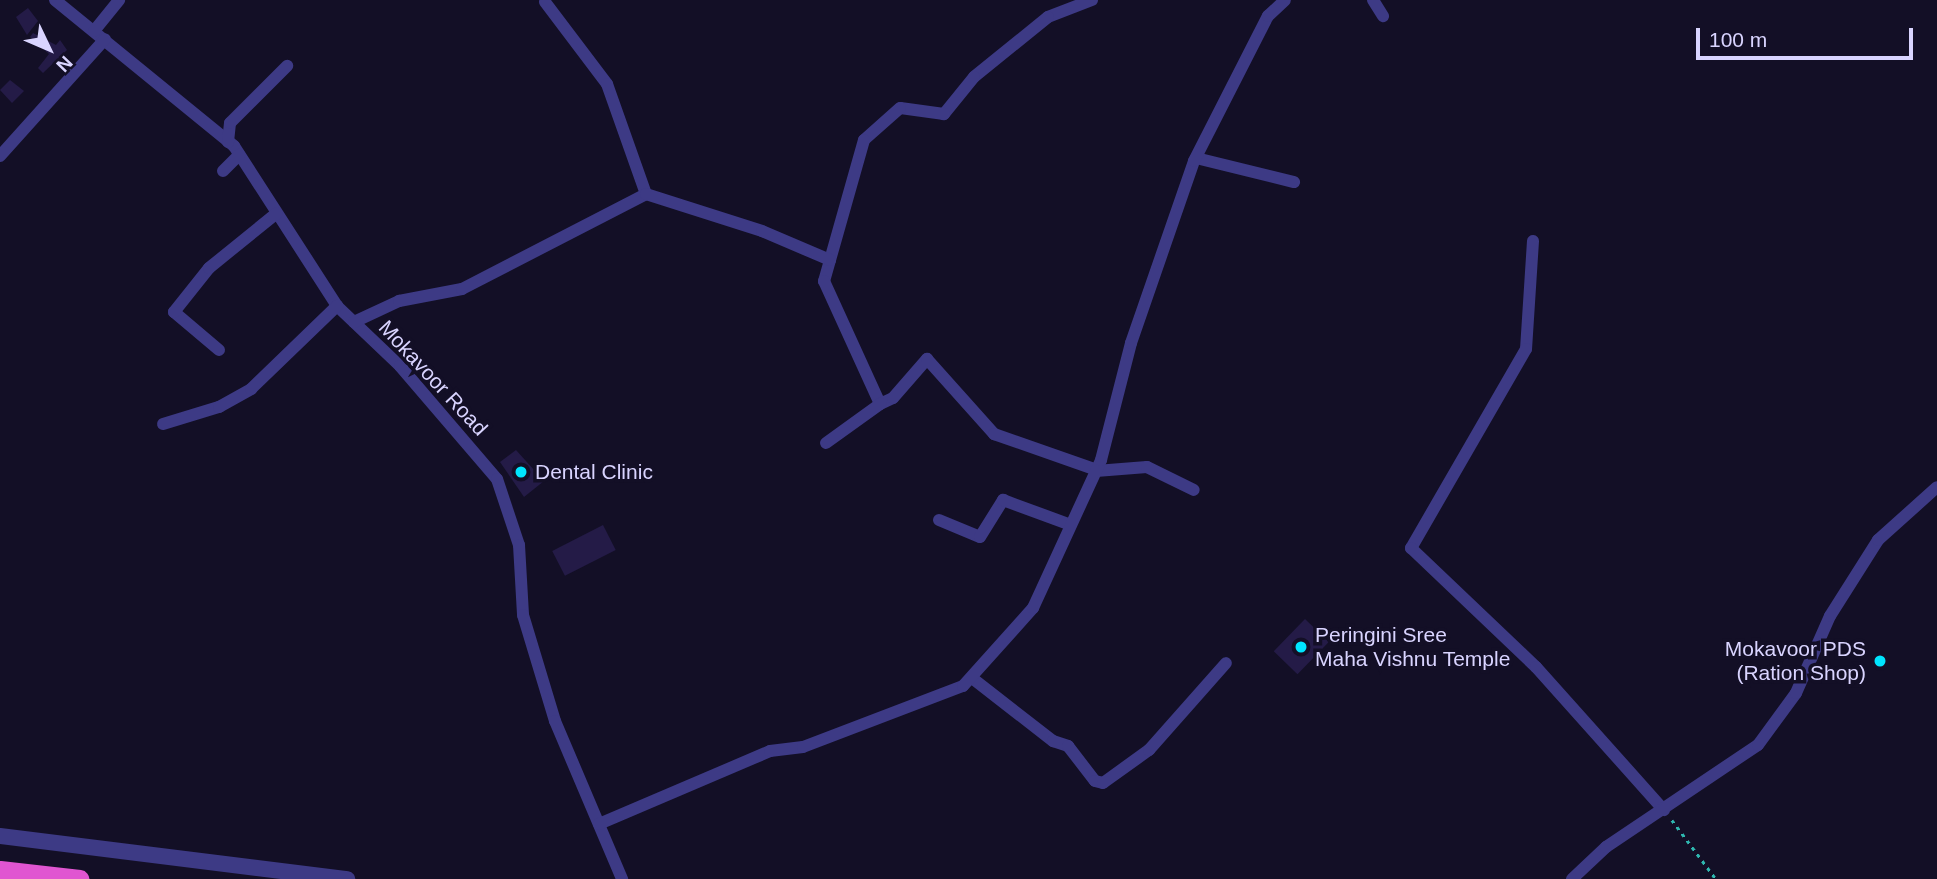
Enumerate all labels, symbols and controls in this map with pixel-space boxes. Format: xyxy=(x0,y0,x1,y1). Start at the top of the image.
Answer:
north arrow xyxy=(14,14,84,84)
scale bar xyxy=(1699,14,1916,58)
text: 100 m xyxy=(1709,28,1767,51)
text: N xyxy=(52,52,77,76)
street label: Mokavoor Road xyxy=(373,315,493,441)
place label: Dental Clinic xyxy=(535,459,653,485)
marker: Dental Clinic xyxy=(513,464,529,480)
place label: Peringini Sree Maha Vishnu Temple xyxy=(1315,622,1511,672)
place label: Mokavoor PDS (Ration Shop) xyxy=(1725,636,1866,686)
marker: Peringini Sree Maha Vishnu Temple xyxy=(1293,639,1309,655)
marker: Mokavoor PDS (Ration Shop) xyxy=(1872,653,1888,669)

